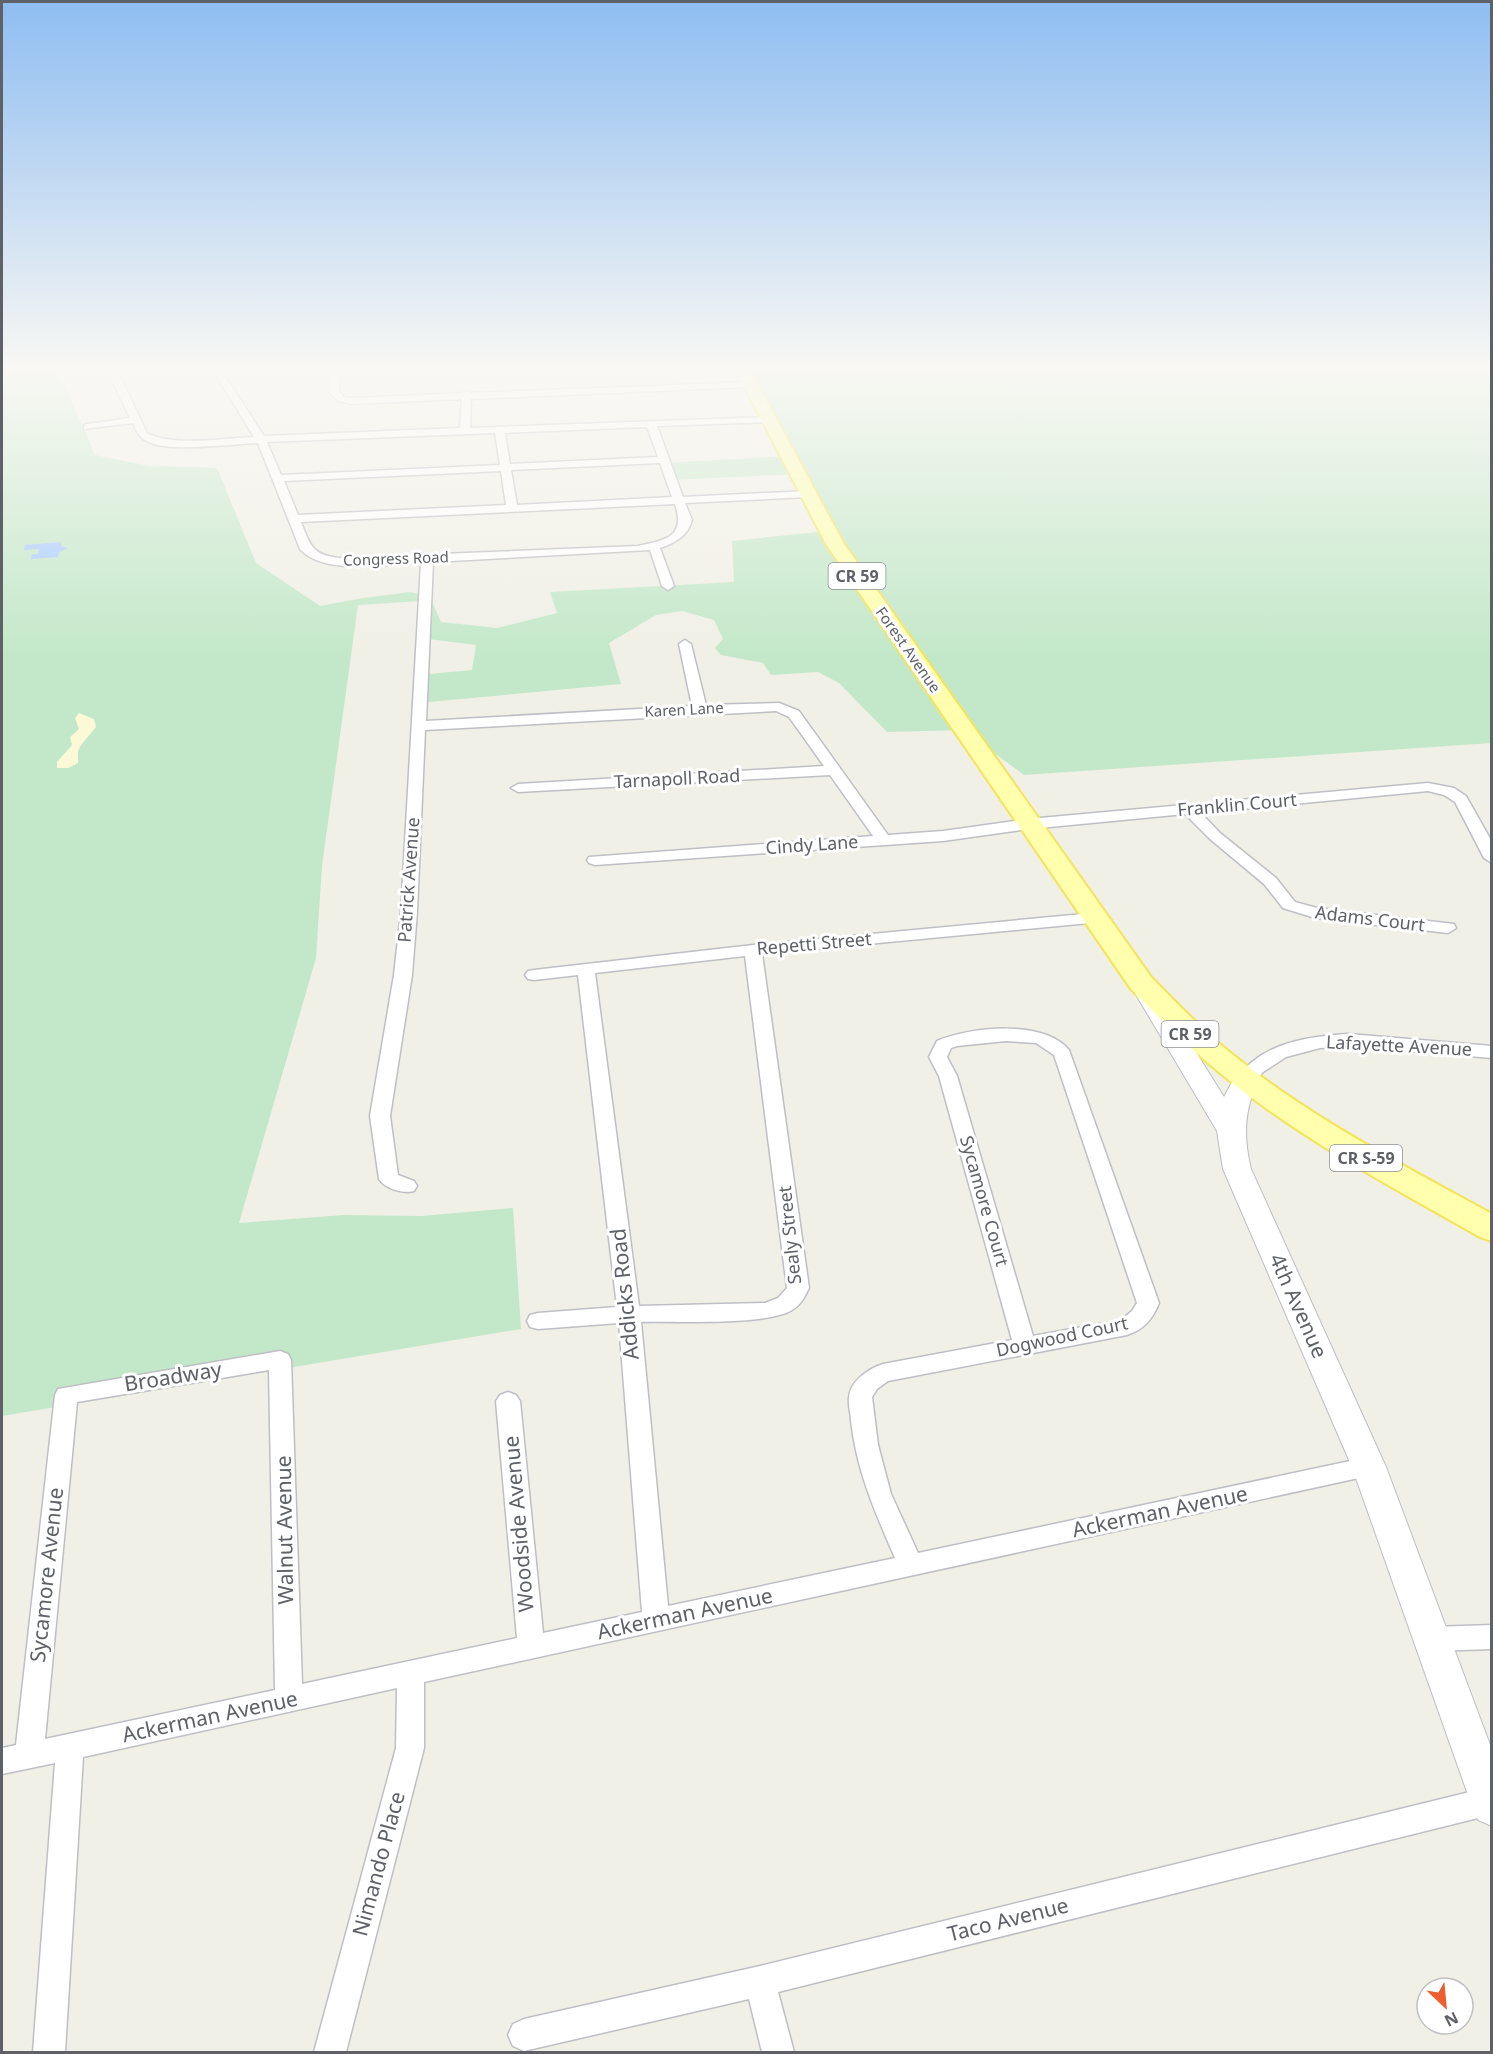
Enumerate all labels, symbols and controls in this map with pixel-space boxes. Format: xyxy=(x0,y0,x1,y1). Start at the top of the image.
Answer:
street label: Congress Road xyxy=(343,546,449,570)
road number: CR 59 xyxy=(828,563,886,589)
street label: Forest Avenue xyxy=(872,603,946,696)
street label: Karen Lane xyxy=(644,697,724,721)
street label: Tarnapoll Road xyxy=(613,763,741,793)
street label: Franklin Court xyxy=(1176,787,1298,821)
street label: Patrick Avenue xyxy=(392,816,424,943)
street label: Cindy Lane xyxy=(765,829,859,859)
street label: Adams Court xyxy=(1314,899,1427,937)
street label: Repetti Street xyxy=(756,926,873,960)
road number: CR 59 xyxy=(1162,1021,1218,1047)
street label: Lafayette Avenue xyxy=(1325,1029,1473,1061)
street label: Sycamore Court xyxy=(955,1133,1015,1269)
road number: CR S-59 xyxy=(1330,1145,1402,1171)
street label: Sealy Street xyxy=(772,1184,806,1286)
street label: Addicks Road xyxy=(603,1227,645,1361)
street label: 4th Avenue xyxy=(1263,1249,1334,1362)
street label: Dogwood Court xyxy=(994,1310,1130,1362)
street label: Broadway xyxy=(122,1354,224,1398)
street label: Woodside Avenue xyxy=(496,1435,540,1613)
street label: Walnut Avenue xyxy=(269,1455,299,1605)
street label: Ackerman Avenue xyxy=(1069,1479,1250,1543)
street label: Sycamore Avenue xyxy=(23,1486,69,1664)
street label: Ackerman Avenue xyxy=(594,1581,775,1645)
street label: Ackerman Avenue xyxy=(119,1684,300,1748)
street label: Nimando Place xyxy=(345,1788,411,1939)
street label: Taco Avenue xyxy=(944,1890,1071,1948)
north arrow xyxy=(1415,1976,1475,2036)
text: N xyxy=(1441,2007,1462,2032)

